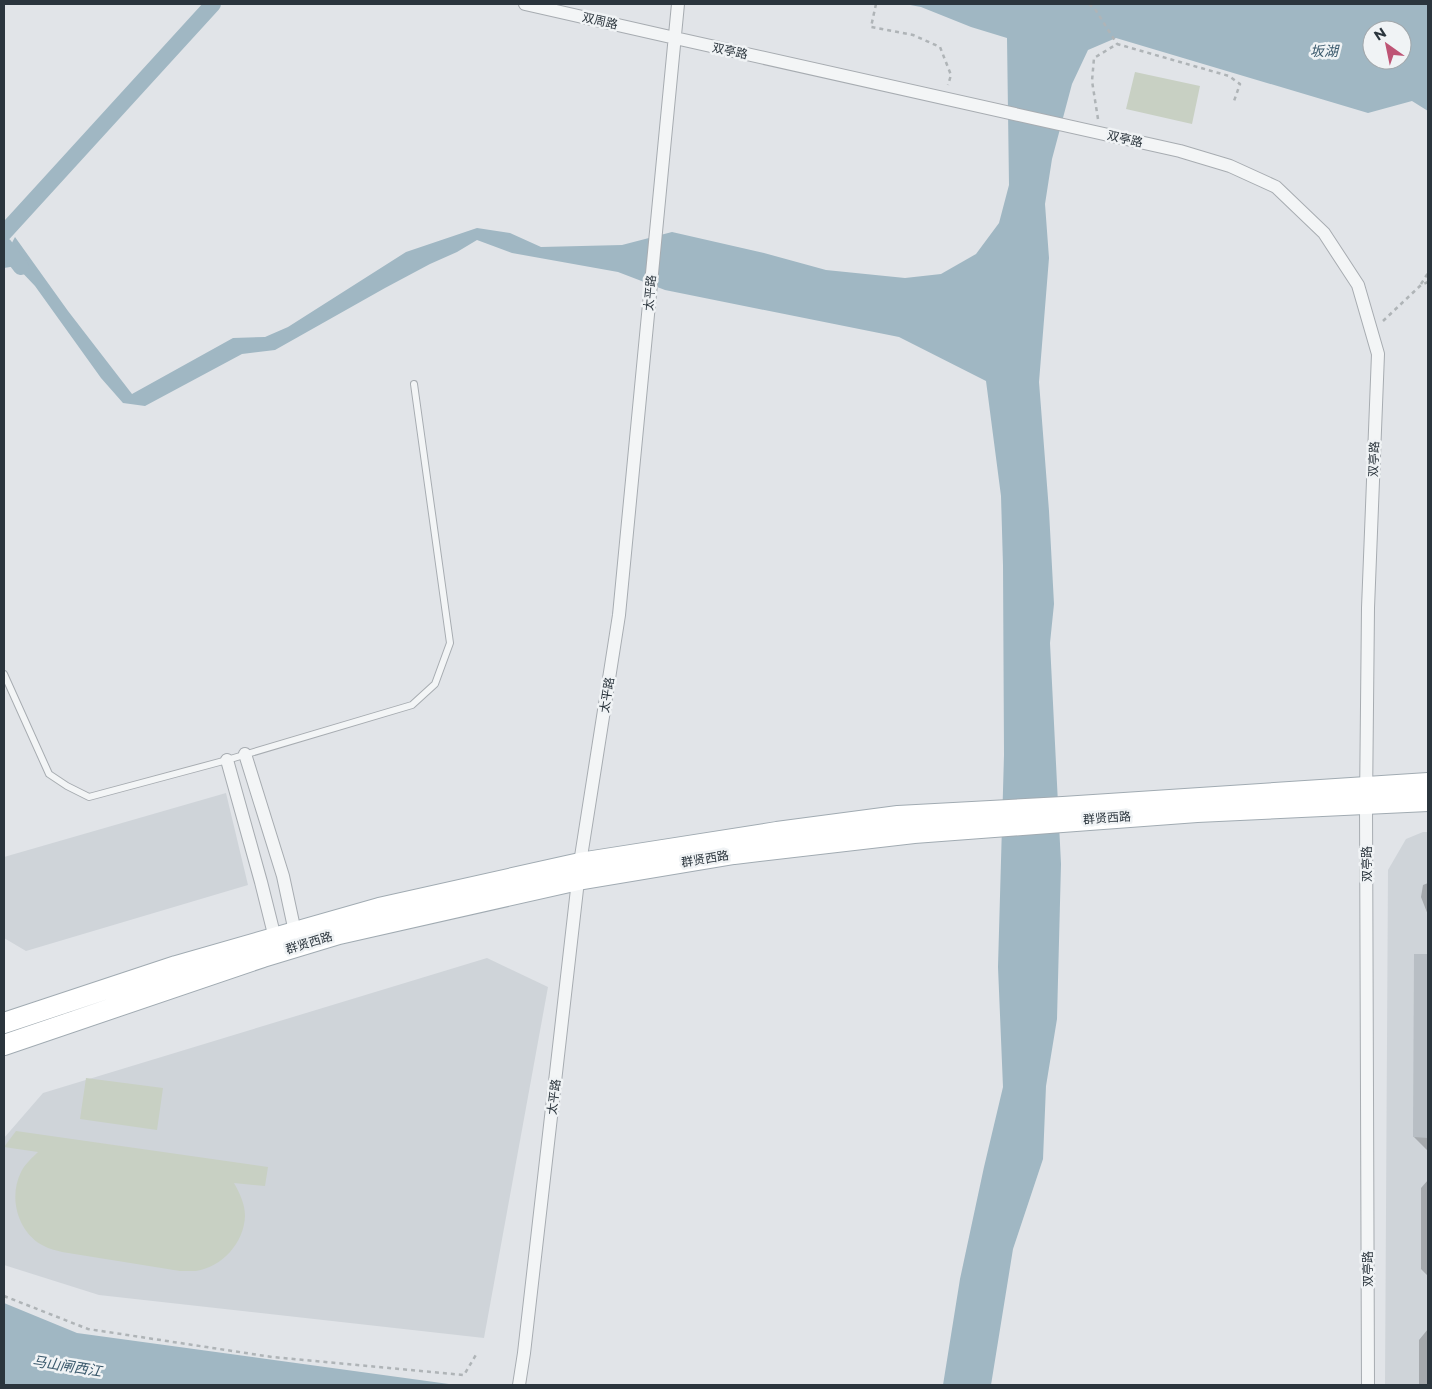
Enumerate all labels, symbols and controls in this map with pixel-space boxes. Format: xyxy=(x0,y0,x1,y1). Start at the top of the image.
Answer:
street label: 双周路 xyxy=(581,9,619,32)
north arrow xyxy=(1362,20,1412,70)
text: N xyxy=(1370,23,1390,45)
street label: 双亭路 xyxy=(711,39,749,62)
water label: 坂湖 xyxy=(1310,42,1340,60)
street label: 双亭路 xyxy=(1106,127,1144,150)
street label: 太平路 xyxy=(640,274,659,312)
street label: 双亭路 xyxy=(1365,441,1382,477)
street label: 太平路 xyxy=(596,676,617,714)
street label: 群贤西路 xyxy=(1082,808,1131,827)
street label: 双亭路 xyxy=(1359,846,1374,882)
street label: 群贤西路 xyxy=(680,847,730,870)
street label: 群贤西路 xyxy=(284,928,334,957)
street label: 太平路 xyxy=(544,1078,563,1116)
street label: 双亭路 xyxy=(1360,1251,1375,1287)
water label: 马山闸西江 xyxy=(31,1352,105,1381)

